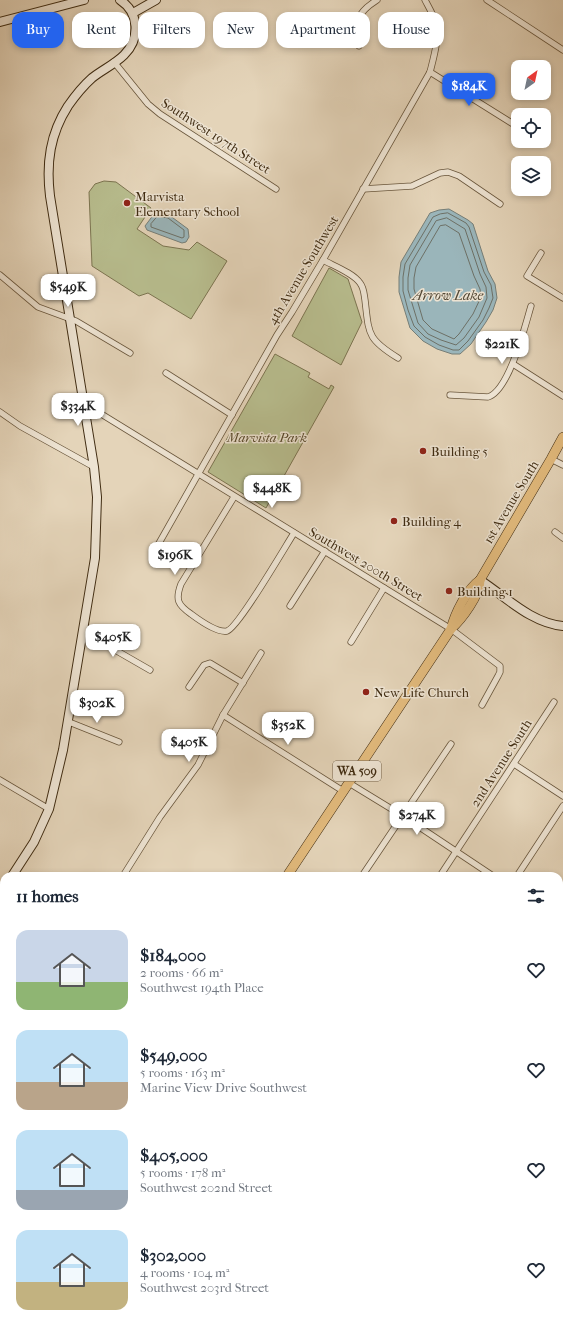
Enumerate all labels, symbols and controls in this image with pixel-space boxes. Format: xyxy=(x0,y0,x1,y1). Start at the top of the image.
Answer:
chip: Buy xyxy=(12,12,64,48)
chip: Rent xyxy=(72,12,130,48)
chip: Filters xyxy=(138,12,205,48)
chip: New xyxy=(213,12,268,48)
chip: Apartment xyxy=(276,12,370,48)
chip: House xyxy=(378,12,444,48)
north arrow xyxy=(511,60,551,100)
map controls xyxy=(511,60,551,196)
pin: $184K xyxy=(441,73,497,107)
text: $184K xyxy=(451,78,487,93)
street label: Southwest 197th Street xyxy=(159,95,274,177)
button: locate xyxy=(511,108,551,148)
button: layers xyxy=(511,156,551,196)
place label: Marvista Elementary School xyxy=(135,189,240,219)
marker: Marvista Elementary School xyxy=(122,198,132,208)
street label: 4th Avenue Southwest xyxy=(264,212,342,327)
pin: $549K xyxy=(40,274,96,308)
text: $549K xyxy=(50,279,86,294)
water label: Arrow Lake xyxy=(411,287,484,304)
pin: $221K xyxy=(474,331,530,365)
text: $221K xyxy=(485,336,519,351)
pin: $334K xyxy=(50,393,106,427)
text: $334K xyxy=(61,398,95,413)
park label: Marvista Park xyxy=(226,430,307,445)
place label: Building 5 xyxy=(431,444,488,459)
marker: Building 5 xyxy=(418,446,428,456)
street label: 1st Avenue South xyxy=(480,457,542,546)
pin: $448K xyxy=(244,475,300,509)
text: $448K xyxy=(253,480,291,495)
place label: Building 4 xyxy=(402,514,461,529)
marker: Building 4 xyxy=(389,516,399,526)
street label: Southwest 200th Street xyxy=(306,524,426,604)
pin: $196K xyxy=(147,542,203,576)
text: $196K xyxy=(157,547,193,562)
place label: Building 1 xyxy=(457,584,513,599)
marker: Building 1 xyxy=(444,586,454,596)
pin: $405K xyxy=(85,624,141,658)
text: $405K xyxy=(94,629,132,644)
place label: New Life Church xyxy=(374,685,470,700)
marker: New Life Church xyxy=(361,687,371,697)
pin: $302K xyxy=(69,690,125,724)
text: $302K xyxy=(79,695,115,710)
pin: $352K xyxy=(260,712,316,746)
street label: 2nd Avenue South xyxy=(467,716,535,810)
text: $352K xyxy=(271,717,305,732)
pin: $405K xyxy=(161,729,217,763)
text: $405K xyxy=(170,734,208,749)
road number: WA 509 xyxy=(333,761,381,781)
pin: $274K xyxy=(389,802,445,836)
text: $274K xyxy=(399,807,435,822)
icon: filters xyxy=(525,885,547,907)
text: 11 homes xyxy=(16,886,79,906)
text: $184,000 xyxy=(140,945,206,965)
icon: home xyxy=(48,946,96,994)
icon: heart xyxy=(525,959,547,981)
text: 2 rooms · 66 m² xyxy=(140,965,223,980)
text: Southwest 194th Place xyxy=(140,980,264,995)
text: $549,000 xyxy=(140,1045,207,1065)
icon: home xyxy=(48,1046,96,1094)
icon: heart xyxy=(525,1059,547,1081)
text: 5 rooms · 163 m² xyxy=(140,1065,225,1080)
text: Marine View Drive Southwest xyxy=(140,1080,307,1095)
text: $405,000 xyxy=(140,1145,208,1165)
icon: home xyxy=(48,1146,96,1194)
icon: heart xyxy=(525,1159,547,1181)
text: 5 rooms · 178 m² xyxy=(140,1165,226,1180)
text: Southwest 202nd Street xyxy=(140,1180,272,1195)
text: $302,000 xyxy=(140,1245,206,1265)
icon: home xyxy=(48,1246,96,1294)
icon: heart xyxy=(525,1259,547,1281)
text: 4 rooms · 104 m² xyxy=(140,1265,229,1280)
text: Southwest 203rd Street xyxy=(140,1280,269,1295)

